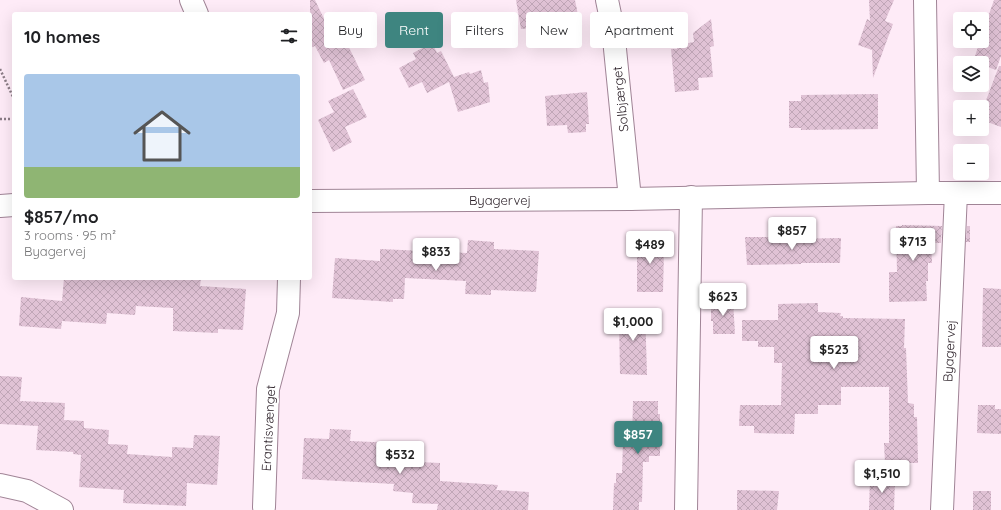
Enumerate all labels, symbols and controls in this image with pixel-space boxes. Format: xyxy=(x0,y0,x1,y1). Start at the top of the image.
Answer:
chip: Buy xyxy=(324,12,377,48)
chip: Rent xyxy=(385,12,443,48)
chip: Filters xyxy=(451,12,518,48)
chip: New xyxy=(526,12,582,48)
chip: Apartment xyxy=(590,12,688,48)
map controls xyxy=(953,12,989,180)
button: locate xyxy=(953,12,989,48)
icon: filters xyxy=(278,25,300,47)
text: 10 homes xyxy=(24,26,100,47)
button: layers xyxy=(953,56,989,92)
street label: Solbjærget xyxy=(609,65,631,133)
icon: home xyxy=(126,100,198,172)
button: + xyxy=(953,100,989,136)
button: − xyxy=(953,144,989,180)
street label: Byagervej xyxy=(469,192,531,208)
text: $857/mo xyxy=(24,206,99,227)
pin: $857 xyxy=(768,217,816,251)
text: $857 xyxy=(777,222,807,238)
text: 3 rooms · 95 m² xyxy=(24,227,116,243)
pin: $713 xyxy=(889,228,937,262)
pin: $489 xyxy=(626,231,674,265)
text: $713 xyxy=(899,233,927,249)
text: $489 xyxy=(635,236,665,252)
pin: $833 xyxy=(412,238,460,272)
text: Byagervej xyxy=(24,243,86,259)
text: $833 xyxy=(422,243,450,259)
pin: $623 xyxy=(699,283,747,317)
text: $623 xyxy=(708,288,738,304)
pin: $1,000 xyxy=(600,308,666,342)
text: $1,000 xyxy=(613,313,653,329)
street label: Byagervej xyxy=(939,319,959,383)
pin: $523 xyxy=(810,336,858,370)
text: $523 xyxy=(819,341,849,357)
street label: Erantisvænget xyxy=(258,384,278,472)
pin: $857 xyxy=(614,421,662,455)
text: $857 xyxy=(623,426,653,442)
pin: $532 xyxy=(376,441,424,475)
text: $532 xyxy=(385,446,415,462)
pin: $1,510 xyxy=(849,460,915,494)
text: $1,510 xyxy=(864,465,900,481)

